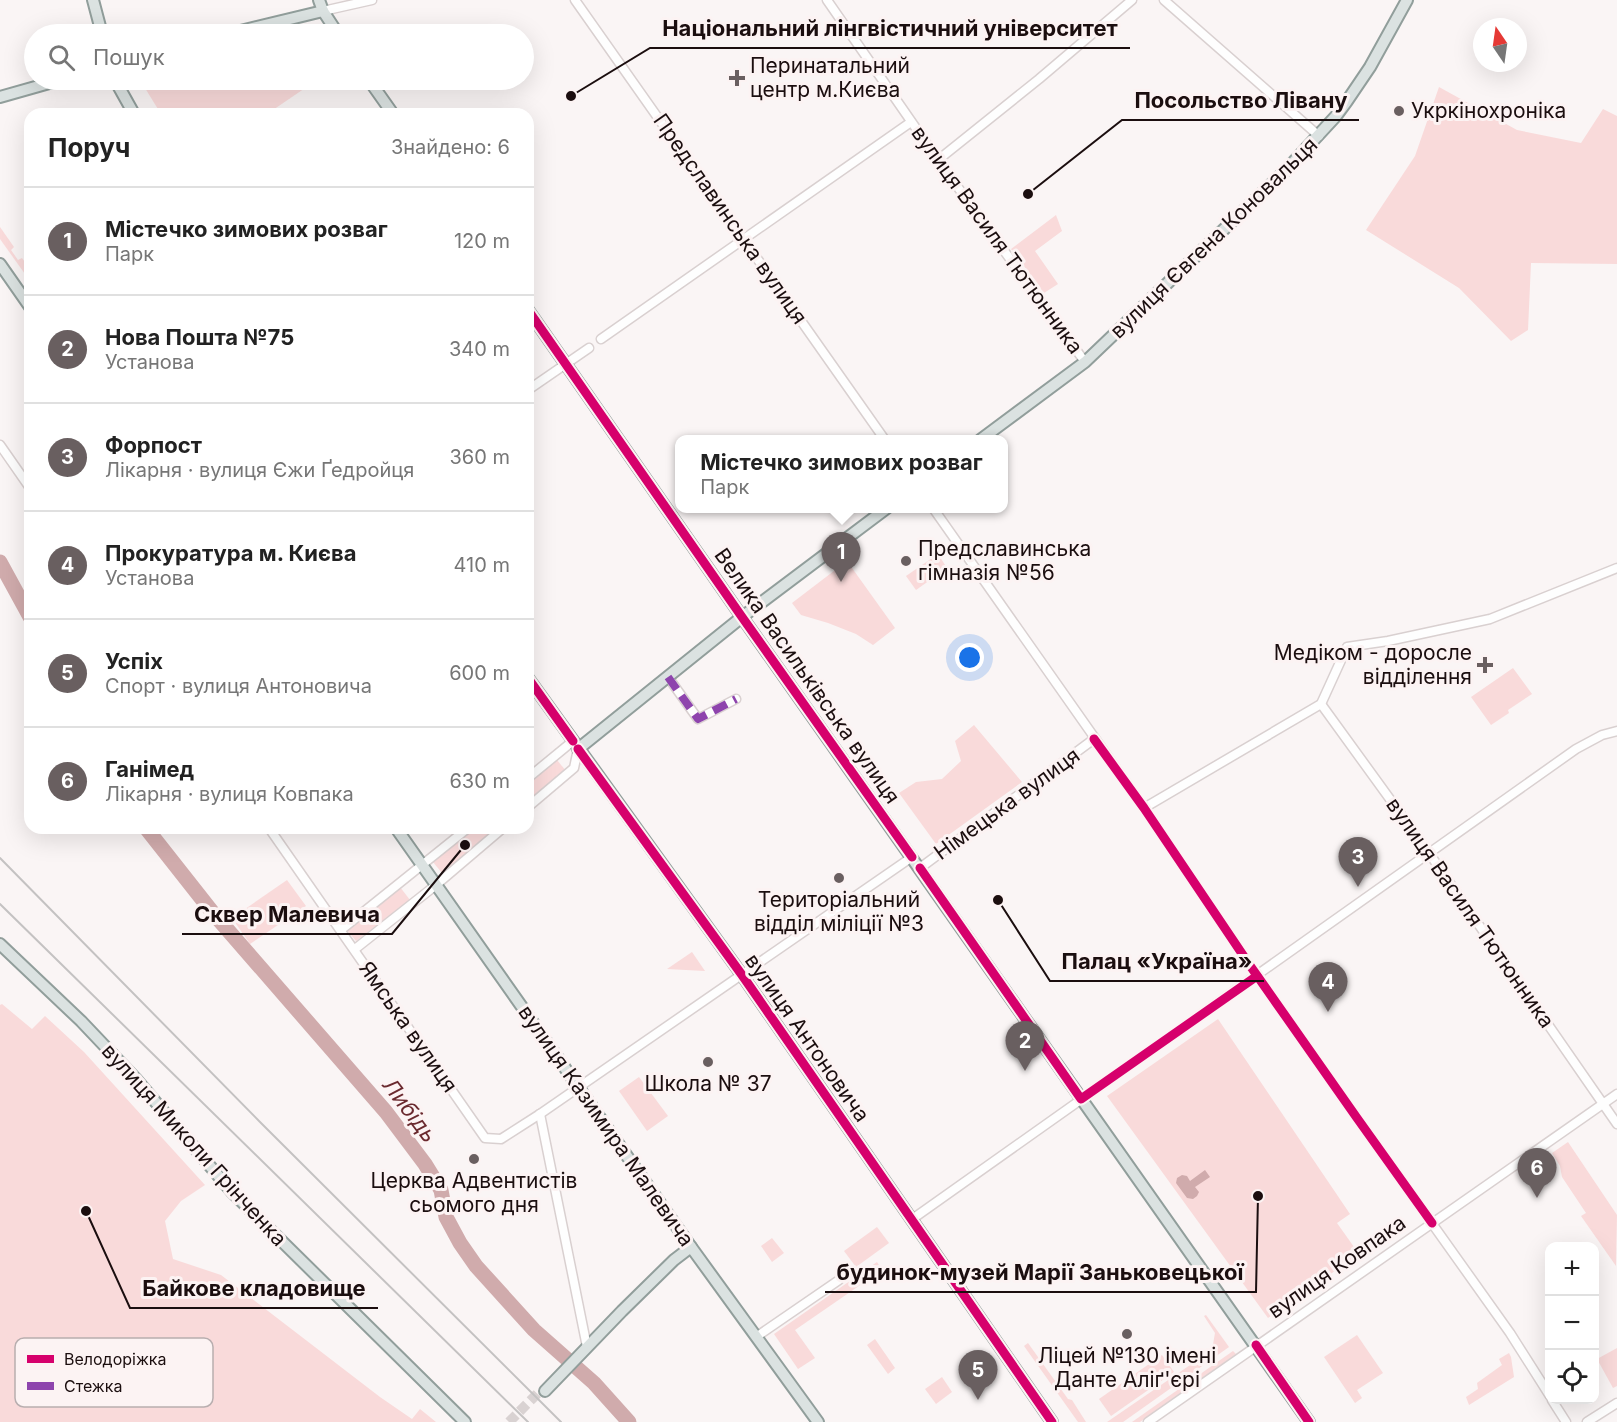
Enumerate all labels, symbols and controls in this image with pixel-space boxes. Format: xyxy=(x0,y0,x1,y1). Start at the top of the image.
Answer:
callout: Національний лінгвістичний університет xyxy=(650,8,1130,48)
text: Національний лінгвістичний університет xyxy=(662,15,1118,41)
north arrow xyxy=(1473,18,1527,72)
search box xyxy=(24,24,534,90)
icon: search xyxy=(45,41,78,74)
text: Пошук xyxy=(93,44,165,70)
place label: Перинатальний центр м.Києва xyxy=(750,53,910,102)
marker: Перинатальний центр м.Києва xyxy=(728,69,746,87)
callout: Посольство Лівану xyxy=(1122,80,1359,120)
text: Посольство Лівану xyxy=(1134,87,1348,113)
place label: Укркінохроніка xyxy=(1411,98,1566,123)
marker: Укркінохроніка xyxy=(1392,104,1406,118)
street label: Предславинська вулиця xyxy=(648,109,813,329)
street label: вулиця Василя Тютюнника xyxy=(906,121,1088,358)
text: Поруч xyxy=(48,132,130,163)
street label: вулиця Євгена Коновальця xyxy=(1105,132,1322,343)
text: Знайдено: 6 xyxy=(391,135,510,159)
text: Містечко зимових розваг xyxy=(105,216,388,242)
text: 1 xyxy=(63,229,72,253)
text: 120 m xyxy=(454,229,510,253)
text: Парк xyxy=(105,242,154,266)
text: Нова Пошта №75 xyxy=(105,324,294,350)
text: 2 xyxy=(61,337,74,361)
text: 340 m xyxy=(449,337,510,361)
text: Установа xyxy=(105,350,194,374)
text: Форпост xyxy=(105,432,202,458)
popup xyxy=(675,435,1008,513)
text: 3 xyxy=(61,445,74,469)
text: 360 m xyxy=(449,445,510,469)
text: Містечко зимових розваг xyxy=(700,449,983,475)
text: Лікарня · вулиця Єжи Ґедройця xyxy=(105,458,414,482)
text: Парк xyxy=(700,475,749,499)
pin: 1 xyxy=(822,532,860,582)
place label: Предславинська гімназія №56 xyxy=(918,536,1091,585)
text: Прокуратура м. Києва xyxy=(105,540,356,566)
street label: Велика Васильківська вулиця xyxy=(709,543,905,808)
text: 4 xyxy=(61,553,74,577)
text: 410 m xyxy=(454,553,510,577)
marker: Предславинська гімназія №56 xyxy=(899,554,913,568)
text: Установа xyxy=(105,566,194,590)
place label: Медіком - доросле відділення xyxy=(1274,640,1472,689)
your location xyxy=(955,643,984,672)
text: Успіх xyxy=(105,648,163,674)
marker: Медіком - доросле відділення xyxy=(1476,656,1494,674)
text: 5 xyxy=(61,661,74,685)
text: 600 m xyxy=(449,661,510,685)
text: Спорт · вулиця Антоновича xyxy=(105,674,372,698)
street label: Німецька вулиця xyxy=(929,742,1084,865)
text: Ганімед xyxy=(105,756,194,782)
text: 6 xyxy=(61,769,74,793)
text: 630 m xyxy=(449,769,510,793)
text: Лікарня · вулиця Ковпака xyxy=(105,782,354,806)
street label: вулиця Василя Тютюнника xyxy=(1381,793,1560,1033)
pin: 3 xyxy=(1338,838,1378,887)
marker: Територіальний відділ міліції №3 xyxy=(832,871,846,885)
place label: Територіальний відділ міліції №3 xyxy=(754,887,924,936)
callout: Сквер Малевича xyxy=(182,894,392,934)
text: Сквер Малевича xyxy=(194,901,380,927)
callout: Палац «Україна» xyxy=(1050,941,1264,981)
text: Палац «Україна» xyxy=(1062,948,1252,974)
street label: вулиця Антоновича xyxy=(740,949,875,1127)
street label: Ямська вулиця xyxy=(354,957,463,1097)
pin: 4 xyxy=(1308,962,1348,1012)
street label: вулиця Казимира Малевича xyxy=(513,1000,699,1251)
pin: 2 xyxy=(1006,1022,1044,1071)
street label: вулиця Миколи Грінченка xyxy=(97,1038,292,1251)
marker: Школа № 37 xyxy=(701,1055,715,1069)
place label: Школа № 37 xyxy=(644,1071,772,1096)
water label: Либідь xyxy=(377,1073,443,1147)
pin: 6 xyxy=(1518,1148,1556,1198)
marker: Церква Адвентистів сьомого дня xyxy=(467,1152,481,1166)
place label: Церква Адвентистів сьомого дня xyxy=(371,1168,577,1217)
street label: вулиця Ковпака xyxy=(1263,1210,1410,1323)
map controls xyxy=(1545,1242,1599,1404)
button: + xyxy=(1545,1242,1599,1296)
callout: будинок-музей Марії Заньковецької xyxy=(825,1252,1256,1292)
text: будинок-музей Марії Заньковецької xyxy=(837,1259,1244,1285)
callout: Байкове кладовище xyxy=(130,1268,378,1308)
text: Байкове кладовище xyxy=(142,1275,366,1301)
button: − xyxy=(1545,1296,1599,1350)
marker: Ліцей №130 імені Данте Аліґ'єрі xyxy=(1120,1327,1134,1341)
legend xyxy=(15,1338,213,1407)
place label: Ліцей №130 імені Данте Аліґ'єрі xyxy=(1038,1343,1216,1392)
text: Велодоріжка xyxy=(64,1349,167,1369)
pin: 5 xyxy=(958,1350,998,1400)
button: locate xyxy=(1545,1350,1599,1404)
text: Стежка xyxy=(64,1376,122,1396)

